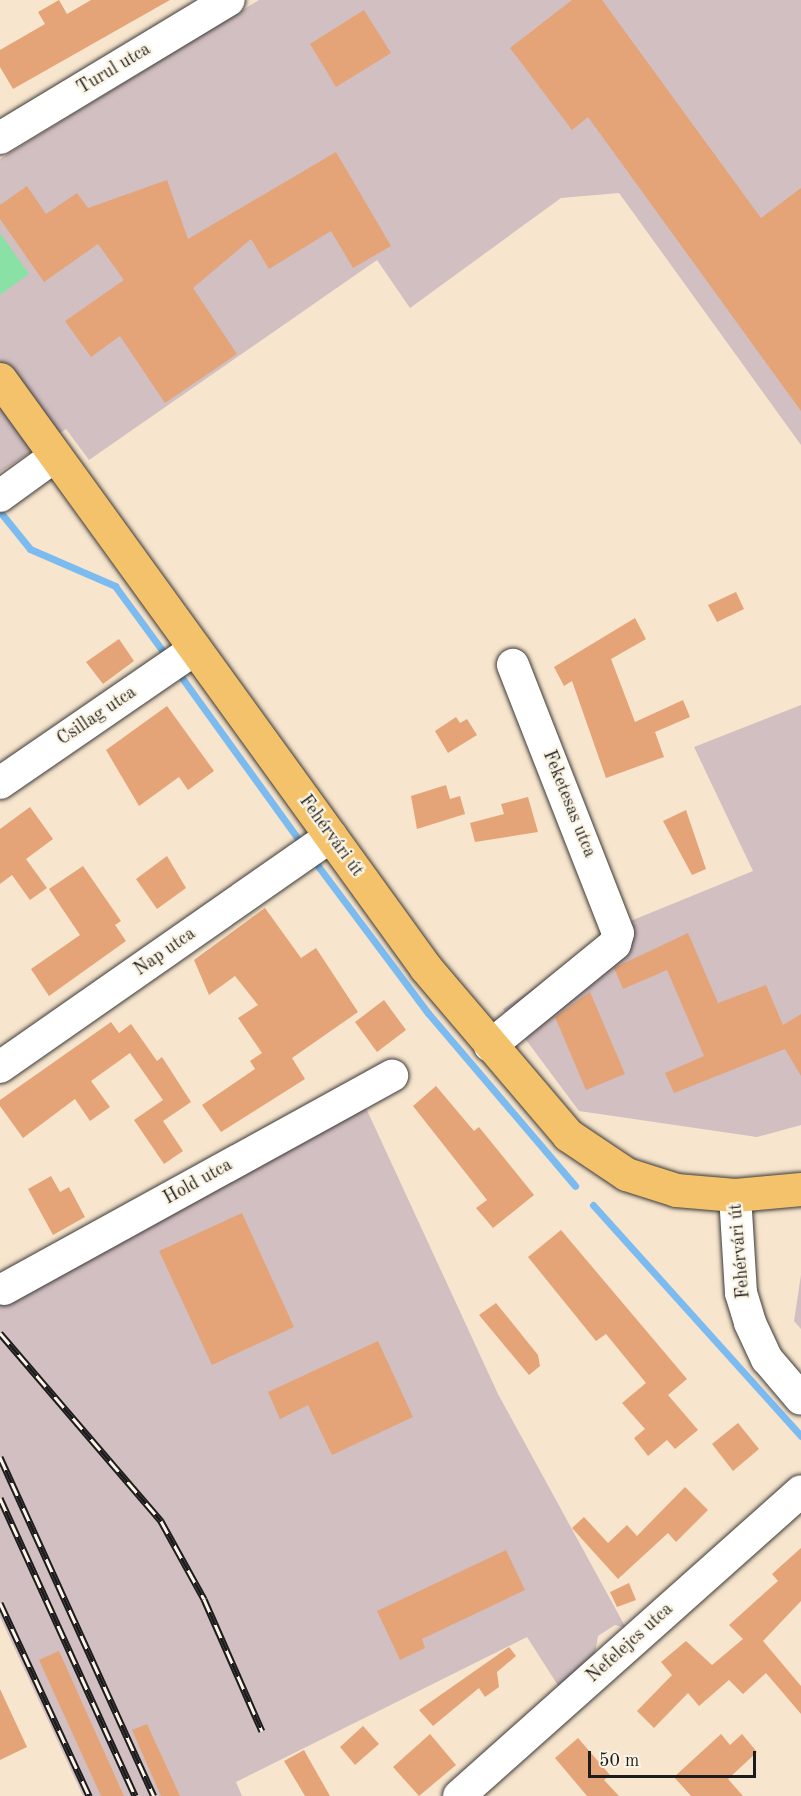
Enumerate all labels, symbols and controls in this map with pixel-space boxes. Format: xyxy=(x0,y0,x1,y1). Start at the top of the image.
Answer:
street label: Turul utca xyxy=(73,39,155,99)
street label: Csillag utca xyxy=(53,682,141,750)
street label: Feketesas utca xyxy=(538,747,600,861)
street label: Fehérvári út xyxy=(294,791,368,881)
street label: Nap utca xyxy=(130,923,200,981)
street label: Hold utca xyxy=(160,1154,236,1210)
street label: Fehérvári út xyxy=(725,1202,755,1300)
street label: Nefelejcs utca xyxy=(582,1599,678,1687)
scale bar xyxy=(591,1739,759,1777)
text: 50 m xyxy=(599,1752,639,1770)

